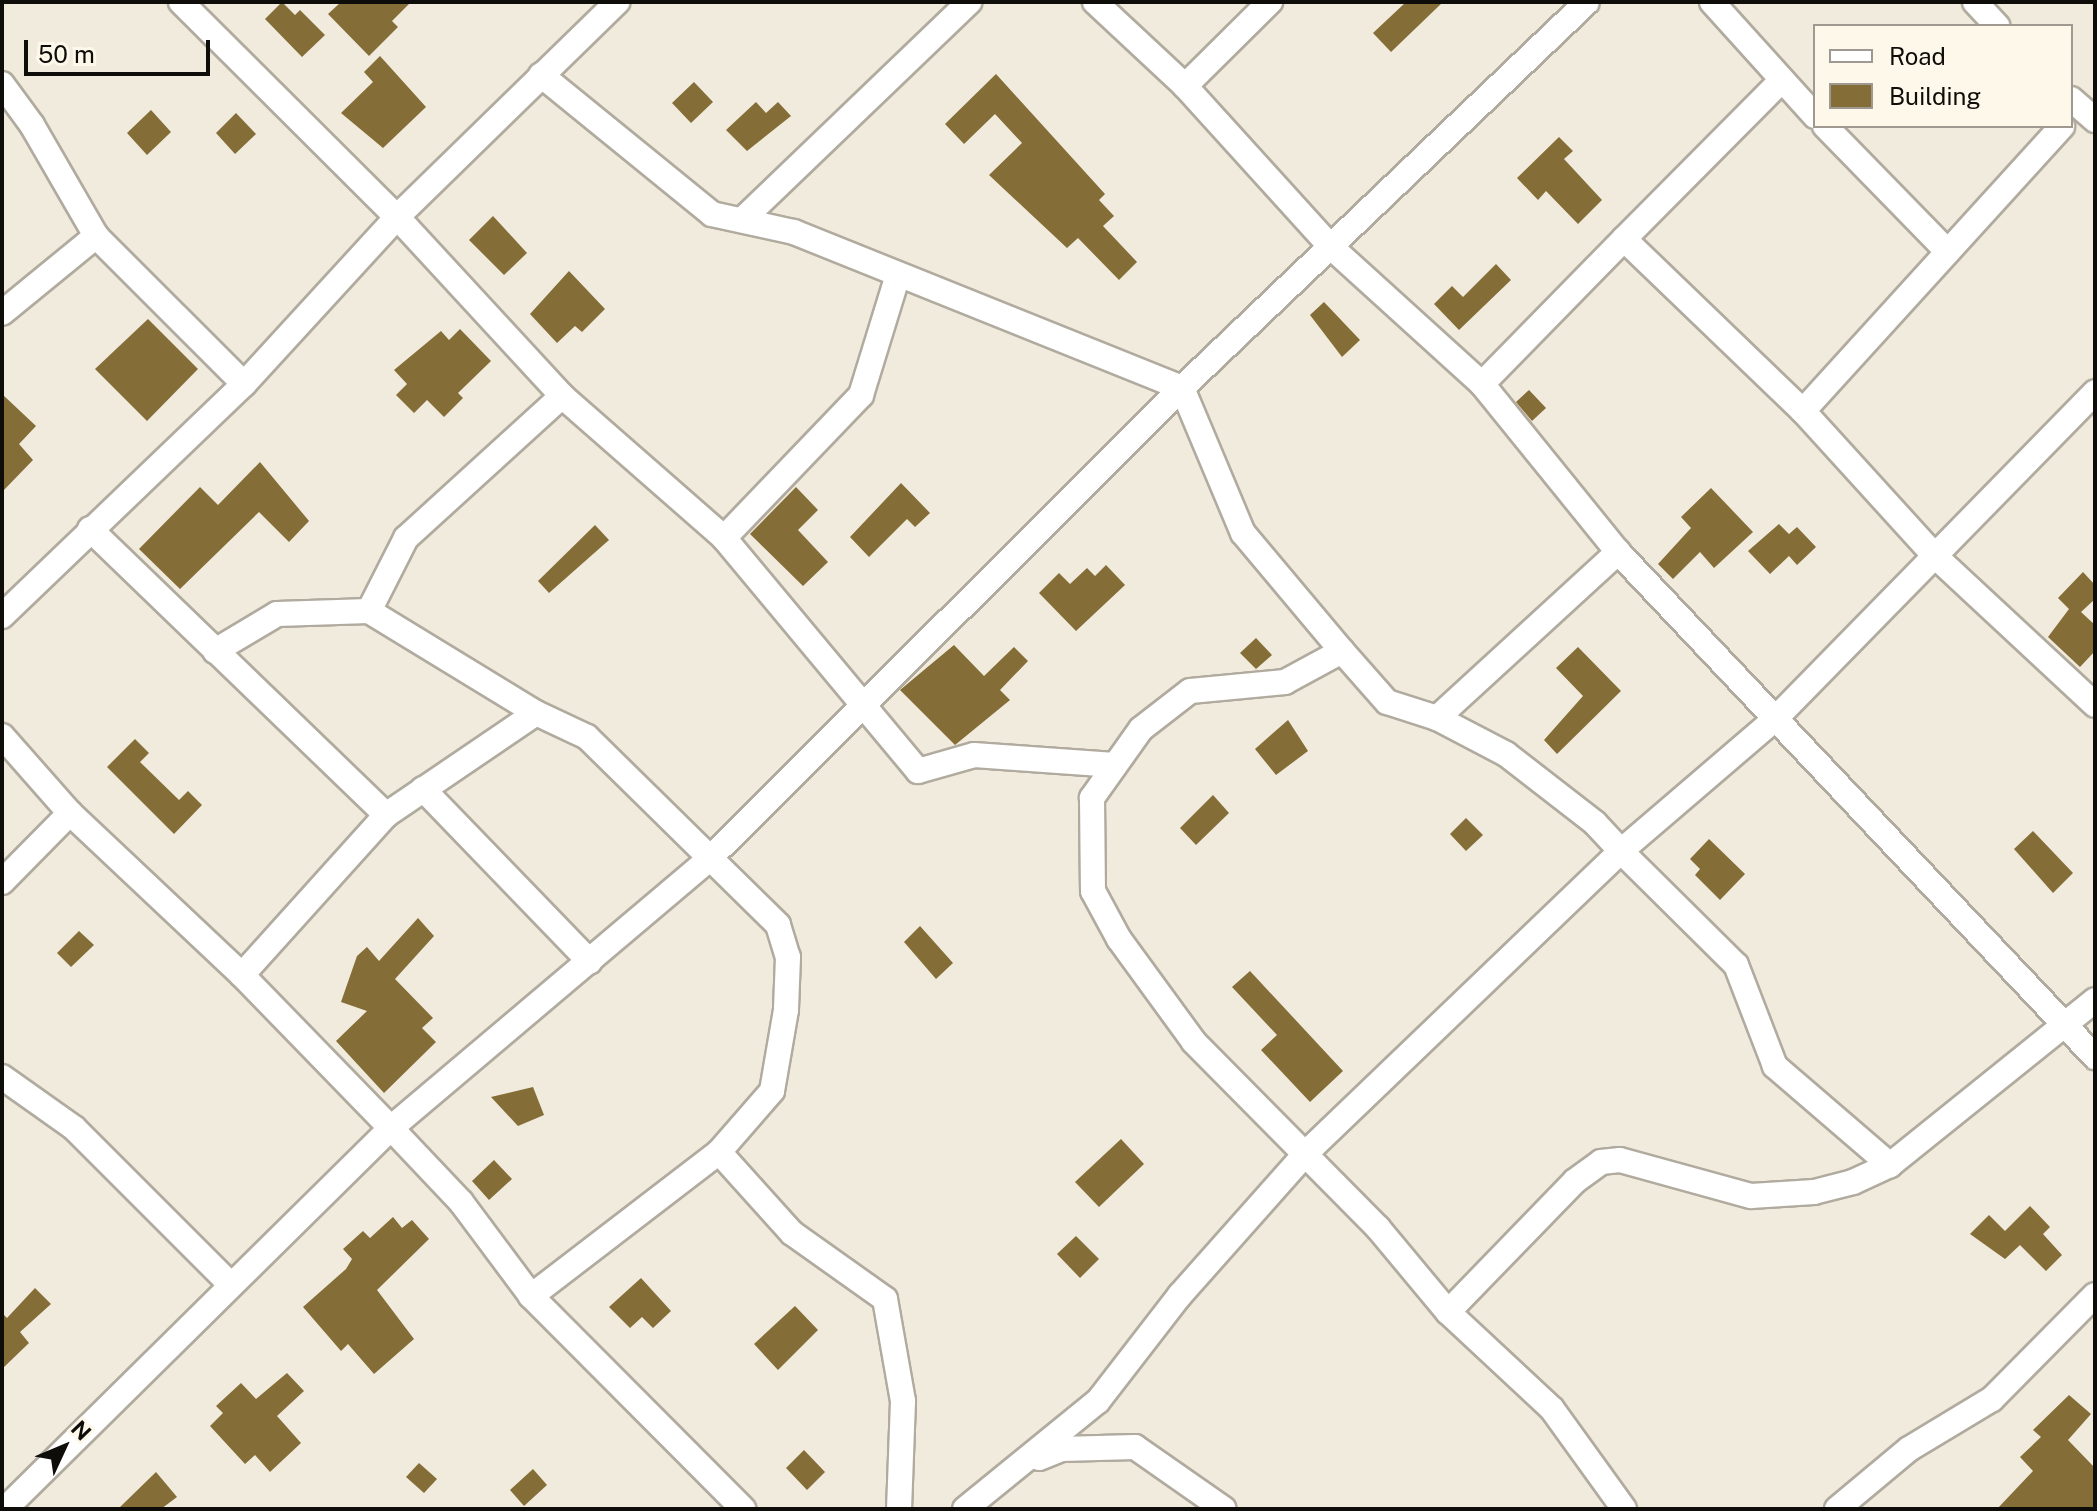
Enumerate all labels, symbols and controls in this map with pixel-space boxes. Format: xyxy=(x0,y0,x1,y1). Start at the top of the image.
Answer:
scale bar xyxy=(28,24,214,74)
legend xyxy=(1813,24,2073,128)
text: 50 m xyxy=(38,40,95,68)
text: Road xyxy=(1889,42,1946,70)
text: Building xyxy=(1889,82,1981,110)
north arrow xyxy=(24,1407,104,1487)
text: N xyxy=(66,1415,97,1446)

